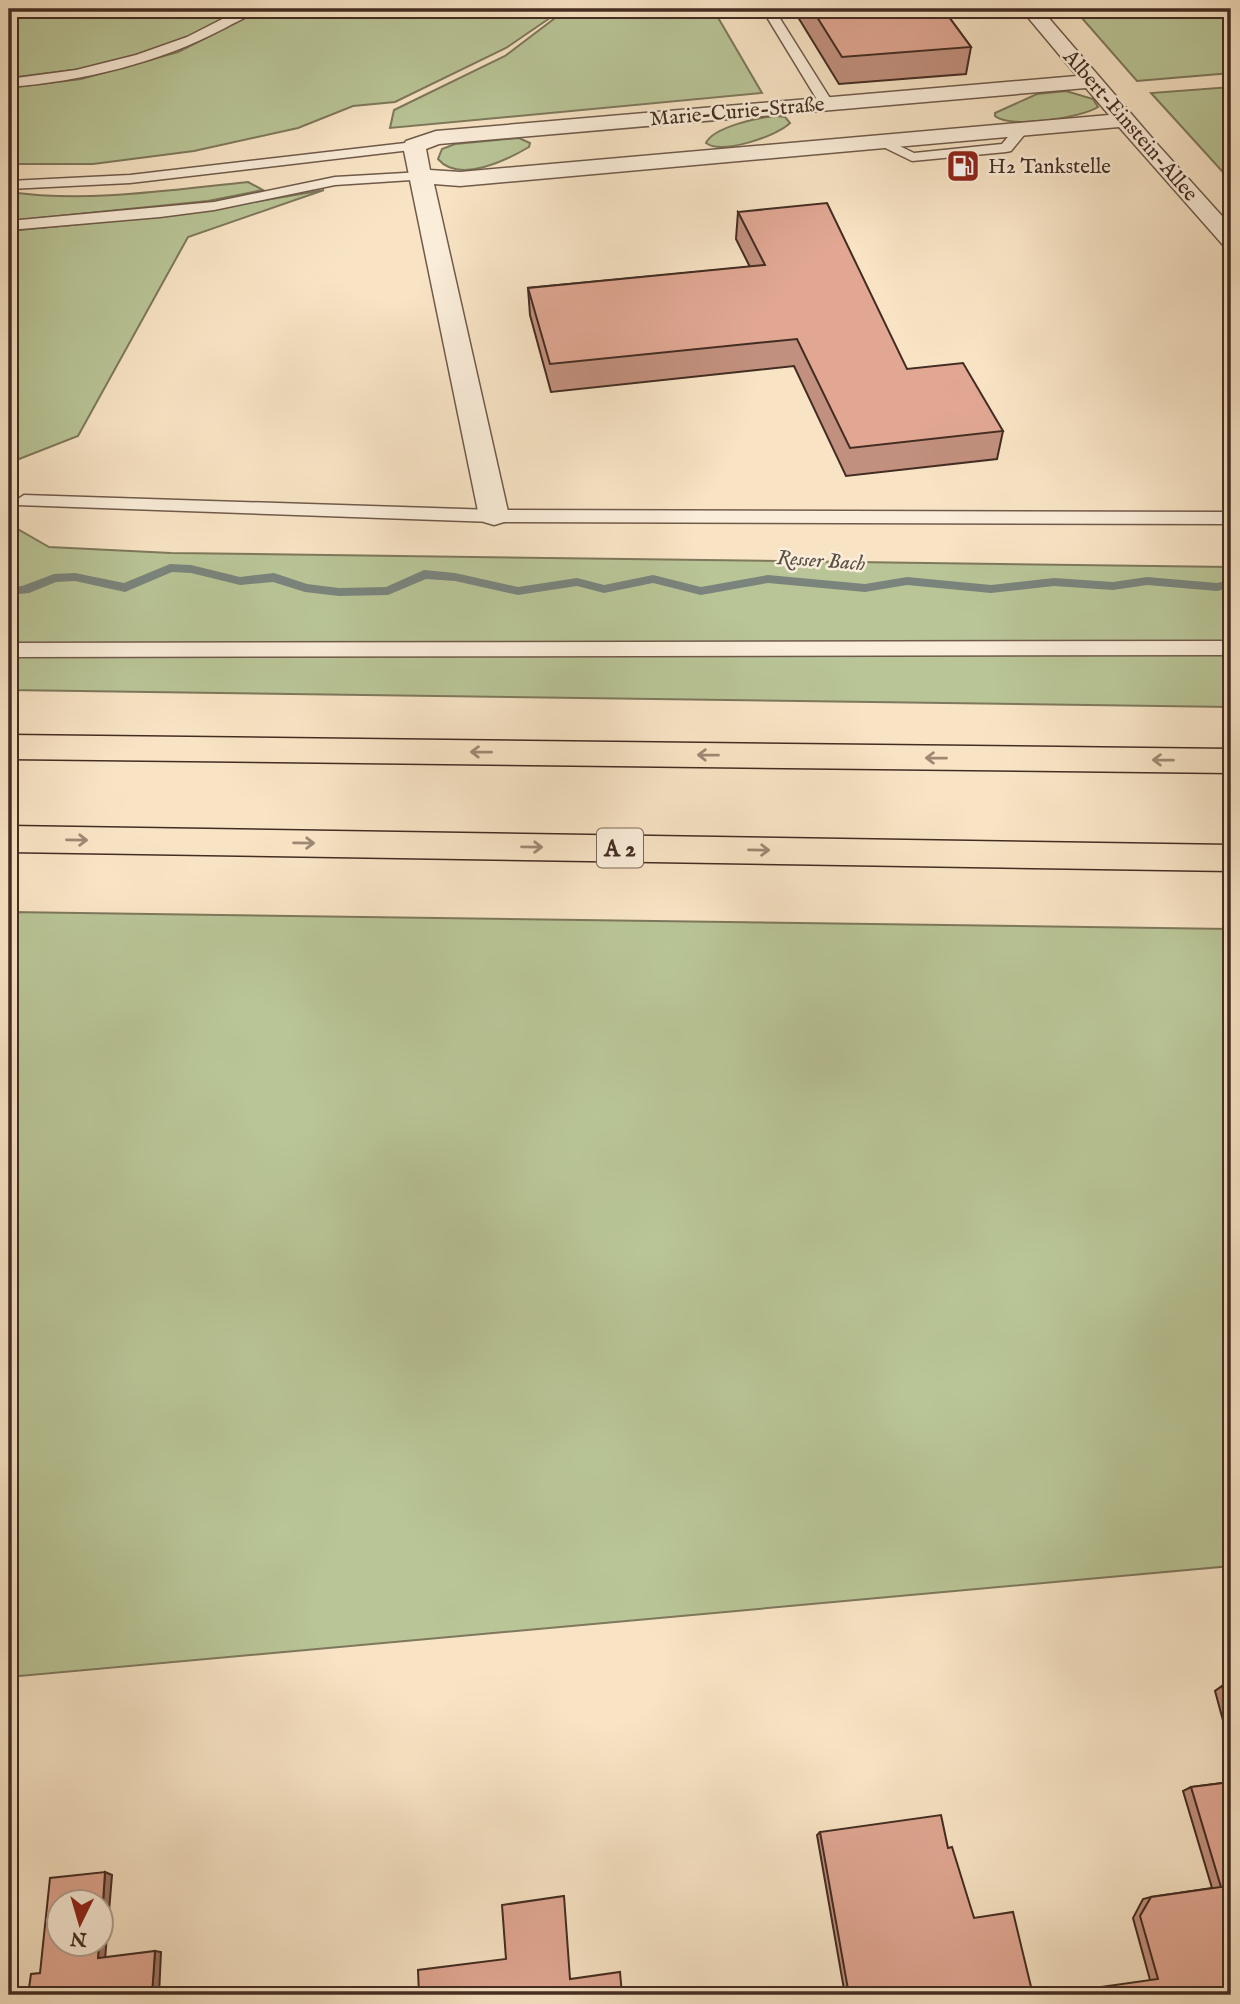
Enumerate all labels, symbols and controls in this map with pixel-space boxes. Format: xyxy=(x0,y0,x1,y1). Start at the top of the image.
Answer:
street label: Albert-Einstein-Allee xyxy=(1056,44,1203,208)
street label: Marie-Curie-Straße xyxy=(649,91,826,134)
fuel station icon: H2 Tankstelle xyxy=(944,147,982,185)
place label: H2 Tankstelle xyxy=(988,154,1111,181)
water label: Resser Bach xyxy=(776,545,866,578)
one-way arrow xyxy=(469,746,492,759)
one-way arrow xyxy=(697,748,720,762)
one-way arrow xyxy=(924,751,947,765)
one-way arrow xyxy=(1152,754,1175,767)
road number: A 2 xyxy=(597,828,643,868)
one-way arrow xyxy=(65,833,88,847)
one-way arrow xyxy=(293,836,316,850)
one-way arrow xyxy=(520,840,543,854)
one-way arrow xyxy=(748,843,771,857)
north arrow xyxy=(46,1888,116,1958)
text: N xyxy=(69,1925,89,1951)

